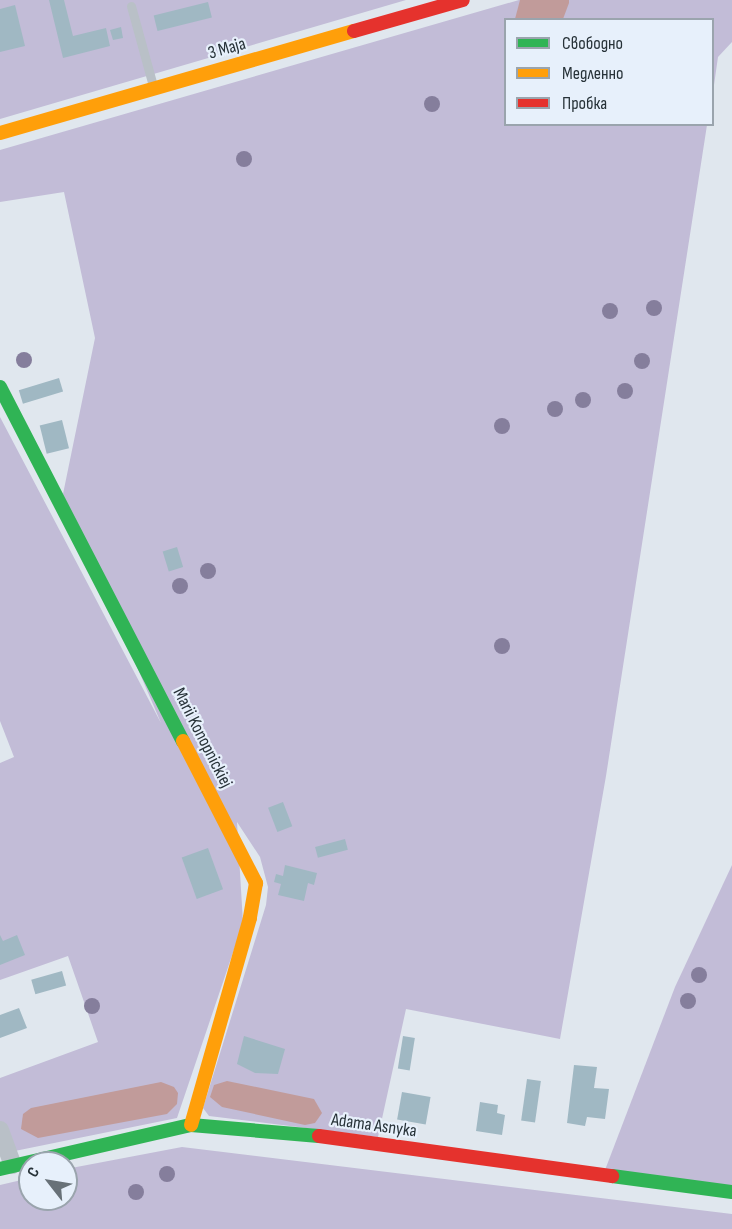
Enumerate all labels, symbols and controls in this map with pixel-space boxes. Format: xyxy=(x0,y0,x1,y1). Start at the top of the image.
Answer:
legend xyxy=(504,18,714,126)
street label: 3 Maja xyxy=(206,33,248,65)
text: Свободно xyxy=(562,33,623,54)
text: Медленно xyxy=(562,63,624,84)
text: Пробка xyxy=(562,93,607,114)
street label: Marii Konopnickiej xyxy=(168,684,236,792)
street label: Adama Asnyka xyxy=(330,1109,418,1143)
north arrow xyxy=(18,1151,78,1211)
text: С xyxy=(24,1164,44,1181)

